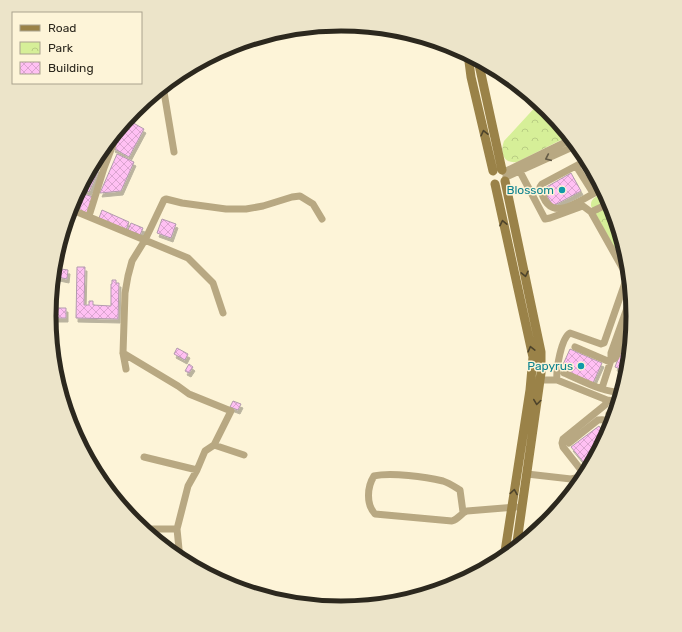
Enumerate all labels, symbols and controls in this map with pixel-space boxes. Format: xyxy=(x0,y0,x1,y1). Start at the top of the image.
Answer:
legend xyxy=(12,12,142,84)
text: Road xyxy=(48,21,76,35)
text: Park xyxy=(48,41,74,55)
text: Building xyxy=(48,61,94,75)
one-way arrow xyxy=(480,130,489,137)
one-way arrow xyxy=(544,153,552,161)
place label: Blossom xyxy=(506,183,554,197)
marker: Blossom xyxy=(557,185,567,195)
one-way arrow xyxy=(500,219,508,226)
one-way arrow xyxy=(520,271,528,277)
one-way arrow xyxy=(528,346,536,353)
place label: Papyrus xyxy=(527,359,573,373)
marker: Papyrus xyxy=(576,361,586,371)
one-way arrow xyxy=(533,399,542,405)
one-way arrow xyxy=(509,489,518,495)

